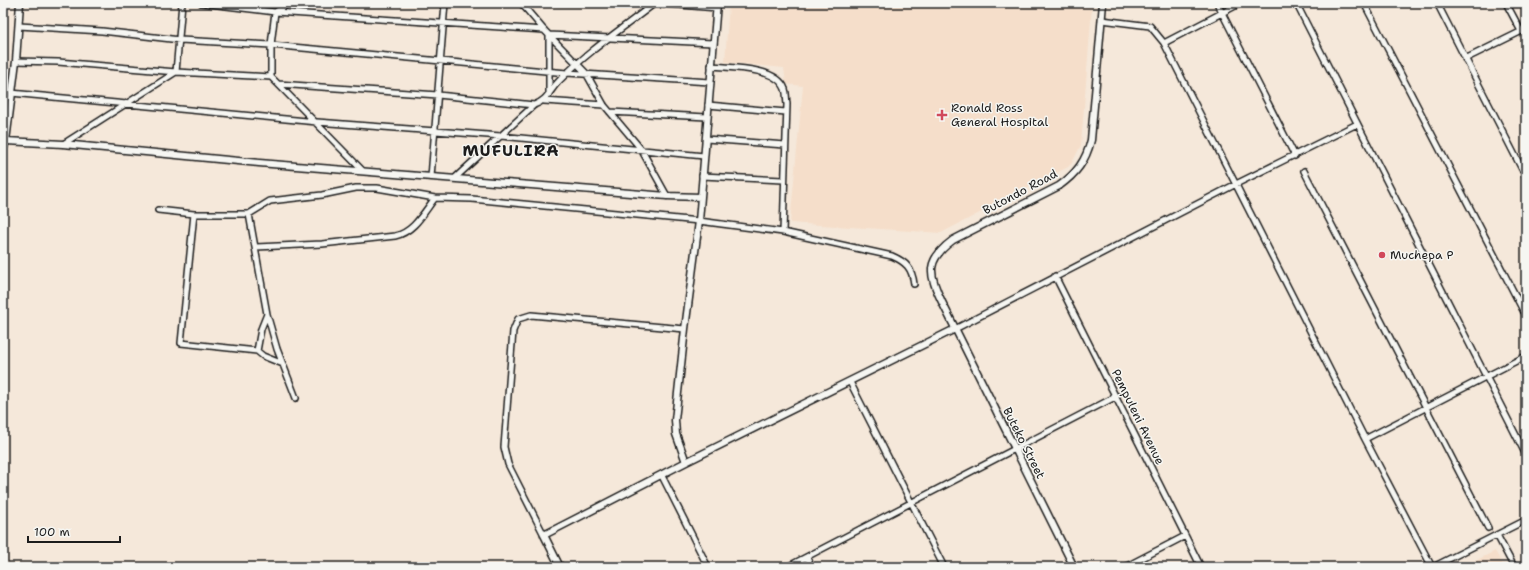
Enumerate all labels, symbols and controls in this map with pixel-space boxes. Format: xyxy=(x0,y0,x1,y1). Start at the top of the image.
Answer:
place label: Ronald Ross General Hospital xyxy=(951,100,1048,130)
marker: Ronald Ross General Hospital xyxy=(936,109,948,121)
district label: MUFULIRA xyxy=(462,140,560,161)
street label: Butondo Road xyxy=(980,165,1060,218)
place label: Muchepa P xyxy=(1390,247,1453,263)
marker: Muchepa P xyxy=(1377,250,1387,260)
street label: Pempuleni Avenue xyxy=(1108,367,1168,468)
street label: Buteko Street xyxy=(999,404,1049,482)
scale bar xyxy=(28,518,120,544)
text: 100 m xyxy=(34,524,70,540)

